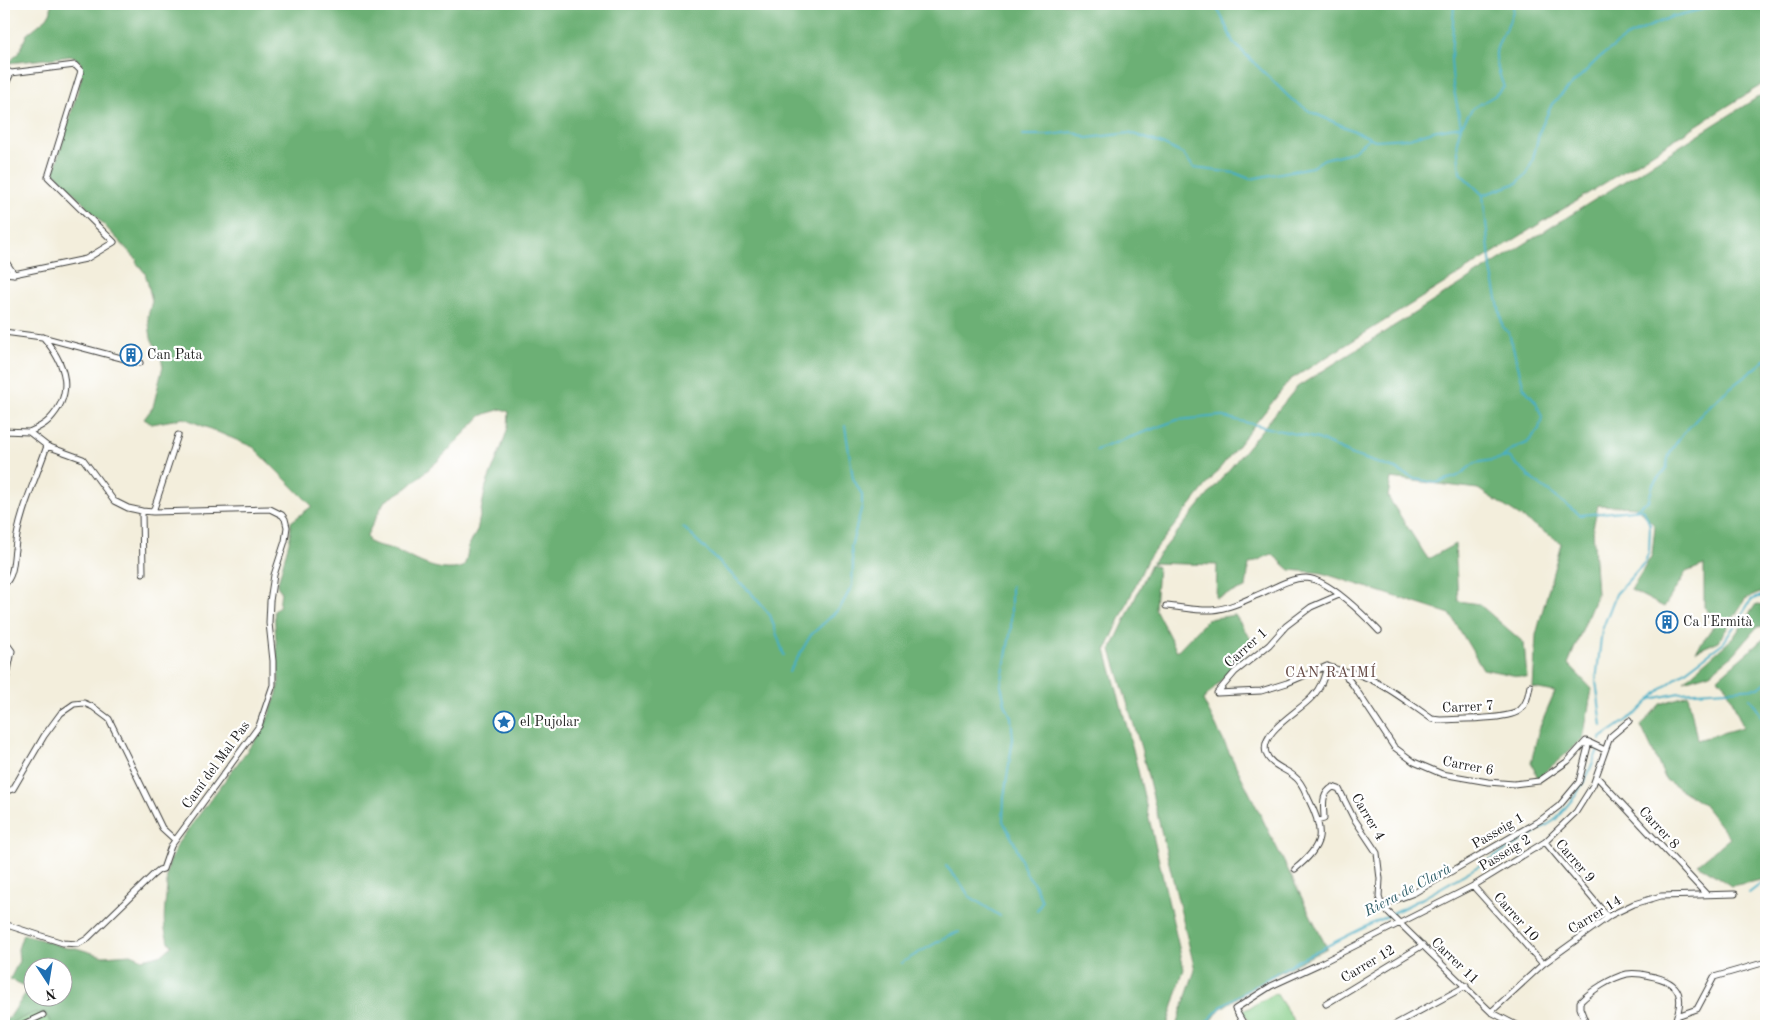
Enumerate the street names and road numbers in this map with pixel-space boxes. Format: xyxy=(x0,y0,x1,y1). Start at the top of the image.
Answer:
street label: Carrer 1 xyxy=(1222,625,1270,671)
street label: Carrer 7 xyxy=(1442,699,1494,715)
street label: Camí del Mal Pas xyxy=(180,718,252,812)
street label: Carrer 6 xyxy=(1441,754,1495,778)
street label: Carrer 4 xyxy=(1349,791,1387,843)
street label: Carrer 8 xyxy=(1636,804,1682,852)
street label: Passeig 1 xyxy=(1469,810,1527,852)
street label: Passeig 2 xyxy=(1477,832,1533,874)
street label: Carrer 9 xyxy=(1553,837,1597,885)
street label: Carrer 10 xyxy=(1491,890,1541,944)
street label: Carrer 14 xyxy=(1566,893,1624,937)
street label: Carrer 11 xyxy=(1429,935,1481,987)
street label: Carrer 12 xyxy=(1339,943,1397,985)

